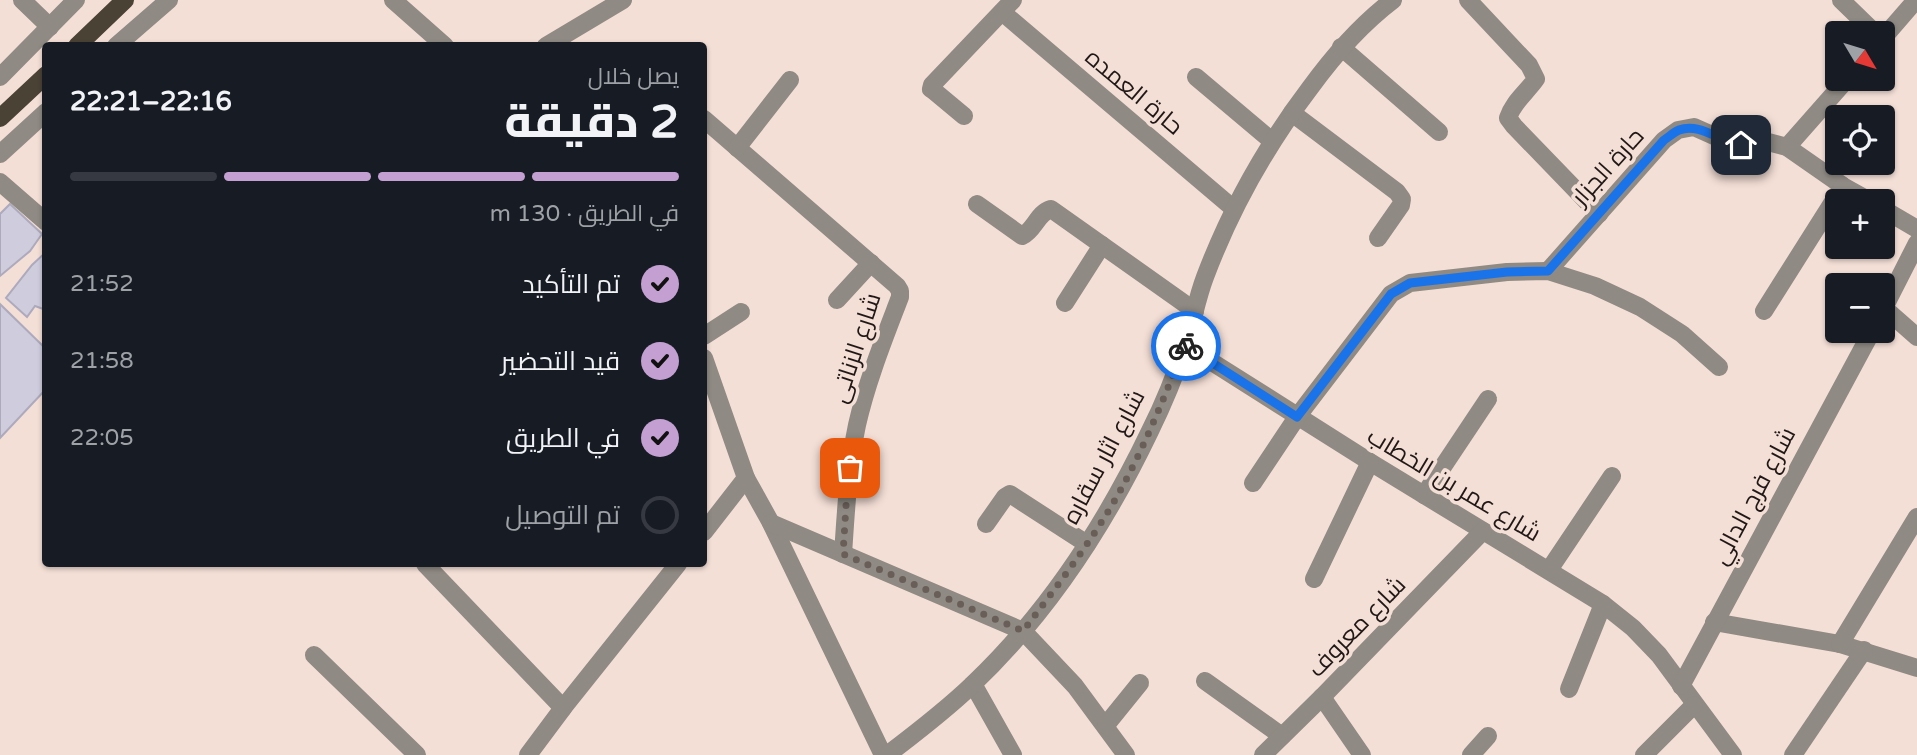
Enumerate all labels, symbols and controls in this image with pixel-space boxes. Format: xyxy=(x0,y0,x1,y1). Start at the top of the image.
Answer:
north arrow xyxy=(1825,21,1895,91)
map controls xyxy=(1825,21,1895,343)
street label: حارة العمده xyxy=(1079,43,1189,141)
text: يصل خلال xyxy=(588,63,679,91)
text: 22:16–22:21 xyxy=(70,86,232,117)
text: 2 دقيقة xyxy=(505,95,679,150)
button: locate xyxy=(1825,105,1895,175)
pin xyxy=(1711,115,1771,175)
street label: حارة الجزار xyxy=(1564,122,1650,213)
icon: home xyxy=(1722,126,1760,164)
button: + xyxy=(1825,189,1895,259)
text: في الطريق · 130 m xyxy=(490,200,679,228)
icon: check xyxy=(641,265,679,303)
text: تم التأكيد xyxy=(522,269,620,300)
text: 21:52 xyxy=(70,270,134,298)
button: − xyxy=(1825,273,1895,343)
street label: شارع الزناتى xyxy=(825,289,888,407)
courier xyxy=(1151,311,1221,381)
icon: bike xyxy=(1167,327,1205,365)
icon: check xyxy=(641,342,679,380)
text: قيد التحضير xyxy=(501,346,620,377)
text: 21:58 xyxy=(70,347,134,375)
street label: شارع اثار سقاره xyxy=(1056,385,1152,530)
icon: check xyxy=(641,419,679,457)
street label: شارع عمر بن الخطاب xyxy=(1361,422,1546,549)
street label: شارع فرج الدالي xyxy=(1706,422,1806,572)
text: في الطريق xyxy=(506,423,620,454)
text: 22:05 xyxy=(70,424,134,452)
pin xyxy=(820,438,880,498)
icon: bag xyxy=(831,449,869,487)
text: تم التوصيل xyxy=(505,500,620,531)
street label: شارع معروف xyxy=(1302,571,1413,684)

